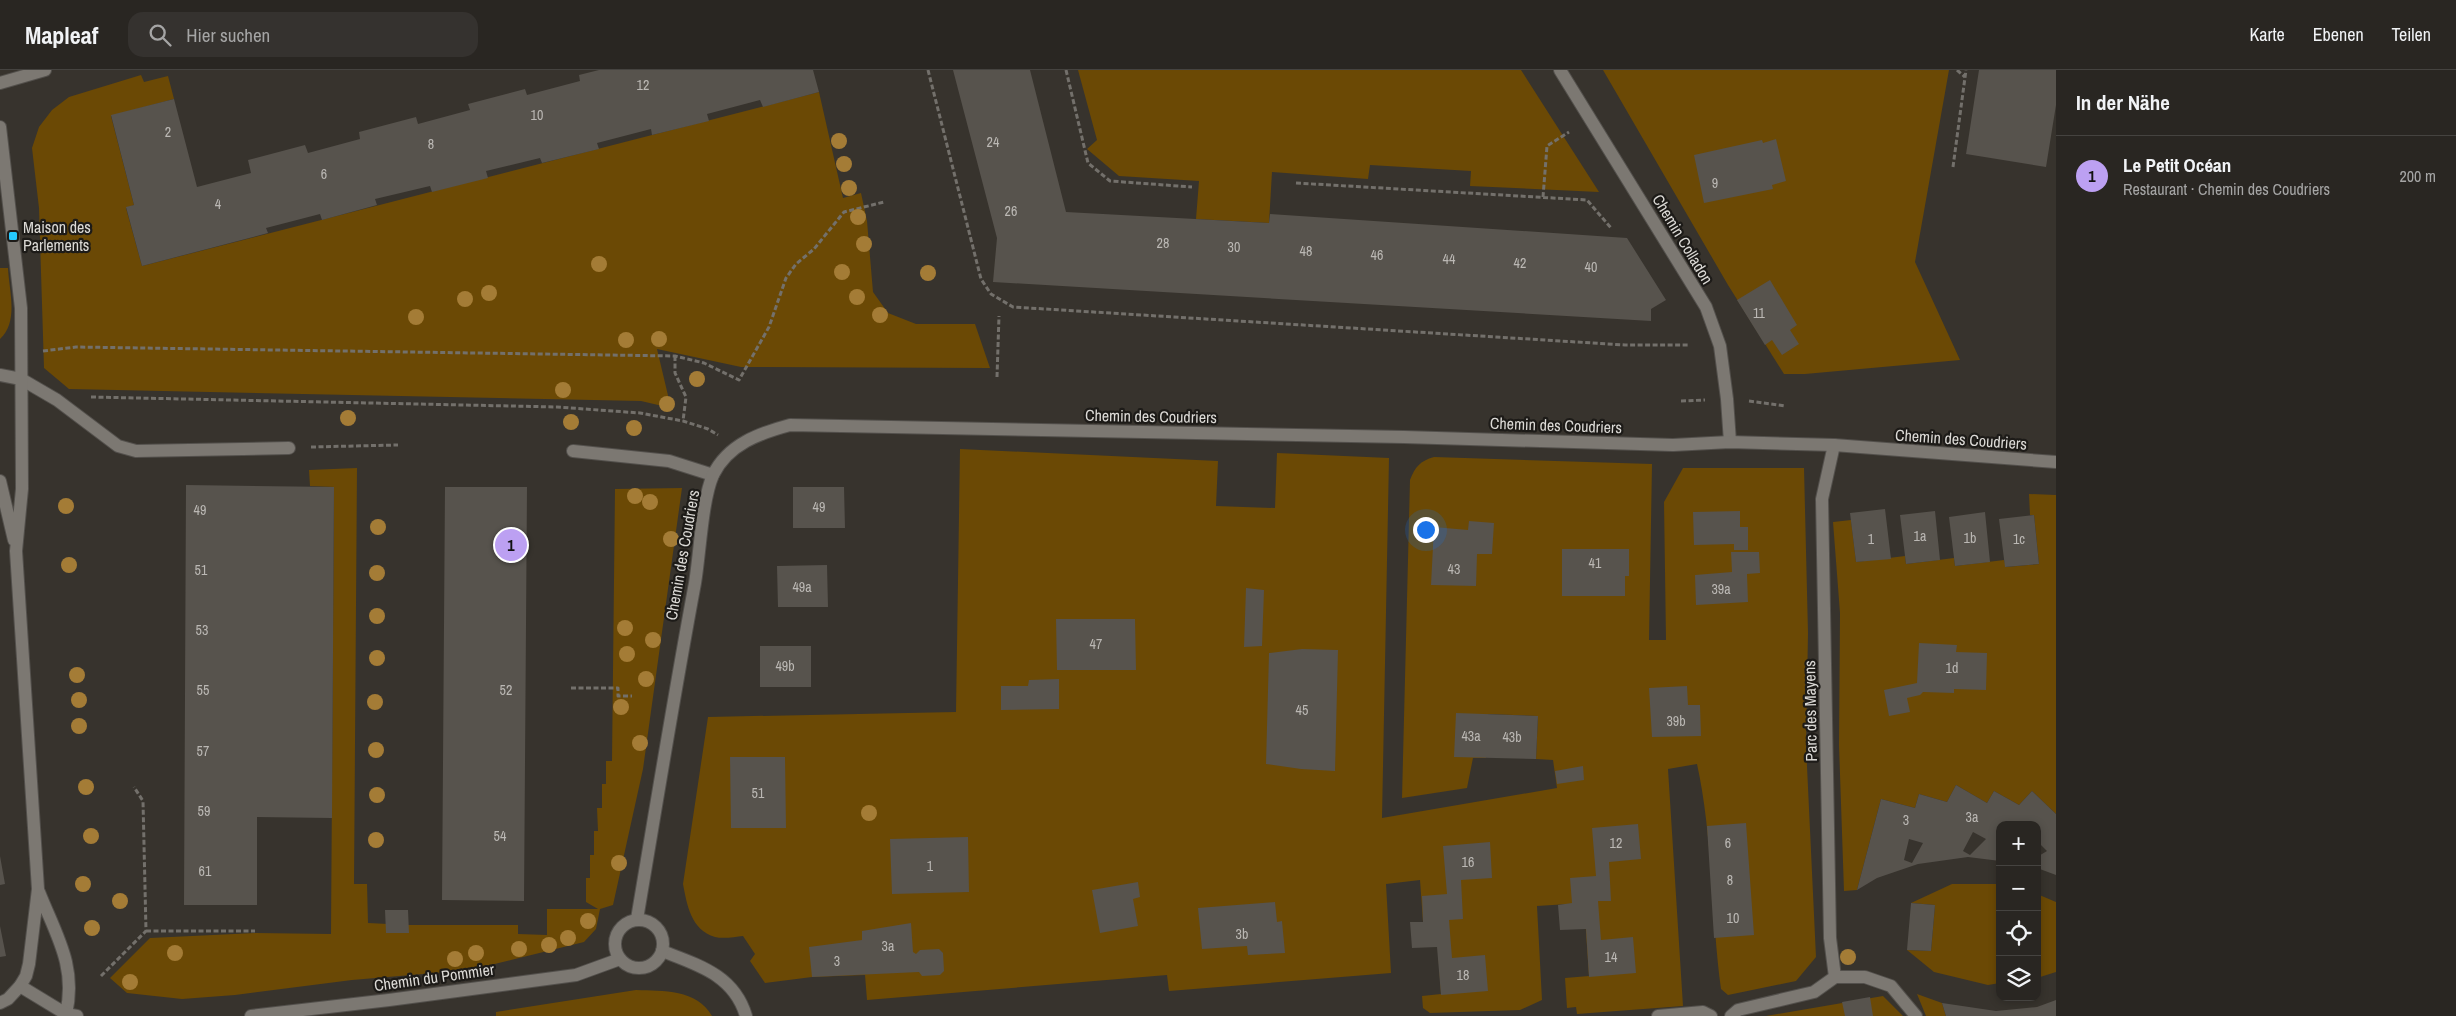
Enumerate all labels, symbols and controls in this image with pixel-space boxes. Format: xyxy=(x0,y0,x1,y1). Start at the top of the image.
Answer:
search box xyxy=(128,12,478,57)
text: Mapleaf xyxy=(25,19,98,51)
icon: search xyxy=(146,21,174,49)
text: Hier suchen xyxy=(186,22,270,48)
text: Karte xyxy=(2249,22,2285,47)
text: Ebenen xyxy=(2313,22,2364,47)
text: Teilen xyxy=(2392,22,2431,47)
house number: 12 xyxy=(637,76,649,94)
text: In der Nähe xyxy=(2076,88,2170,117)
house number: 10 xyxy=(531,106,543,124)
house number: 2 xyxy=(165,123,171,141)
house number: 24 xyxy=(987,133,1000,151)
house number: 8 xyxy=(428,135,434,153)
text: Le Petit Océan xyxy=(2123,152,2231,178)
house number: 6 xyxy=(321,165,327,183)
text: 1 xyxy=(2088,165,2096,187)
text: 200 m xyxy=(2400,165,2436,187)
house number: 9 xyxy=(1712,174,1718,192)
text: Restaurant · Chemin des Coudriers xyxy=(2123,178,2330,200)
street label: Chemin Colladon xyxy=(1647,190,1719,288)
house number: 4 xyxy=(215,195,222,213)
house number: 26 xyxy=(1005,202,1017,220)
place label: Maison des Parlements xyxy=(23,216,91,256)
marker: Maison des Parlements xyxy=(7,230,19,242)
house number: 28 xyxy=(1157,234,1169,252)
house number: 30 xyxy=(1228,238,1240,256)
house number: 48 xyxy=(1300,242,1312,260)
house number: 46 xyxy=(1371,246,1383,264)
house number: 44 xyxy=(1443,250,1456,268)
house number: 42 xyxy=(1514,254,1526,272)
house number: 40 xyxy=(1585,258,1597,276)
house number: 11 xyxy=(1753,304,1766,322)
street label: Chemin des Coudriers xyxy=(1085,404,1217,428)
street label: Chemin des Coudriers xyxy=(1490,412,1622,438)
street label: Chemin des Coudriers xyxy=(1894,423,2028,455)
street label: Chemin des Coudriers xyxy=(660,488,704,622)
house number: 49 xyxy=(813,498,825,516)
house number: 49 xyxy=(194,501,206,519)
your location xyxy=(1413,517,1439,543)
pin: 1 xyxy=(495,526,527,564)
house number: 1a xyxy=(1914,527,1927,545)
house number: 1b xyxy=(1964,529,1976,547)
house number: 1 xyxy=(1868,530,1875,548)
house number: 1c xyxy=(2013,530,2025,548)
house number: 41 xyxy=(1589,554,1602,572)
house number: 43 xyxy=(1448,560,1460,578)
house number: 51 xyxy=(195,561,208,579)
house number: 49a xyxy=(792,578,812,596)
house number: 39a xyxy=(1711,580,1731,598)
house number: 53 xyxy=(196,621,208,639)
house number: 47 xyxy=(1090,635,1102,653)
house number: 49b xyxy=(775,657,795,675)
house number: 1d xyxy=(1946,659,1958,677)
street label: Parc des Mayens xyxy=(1798,660,1822,762)
house number: 55 xyxy=(197,681,209,699)
house number: 52 xyxy=(500,681,512,699)
house number: 45 xyxy=(1296,701,1308,719)
house number: 39b xyxy=(1666,712,1686,730)
house number: 43a xyxy=(1461,727,1481,745)
house number: 43b xyxy=(1502,728,1522,746)
house number: 57 xyxy=(197,742,209,760)
house number: 51 xyxy=(752,784,765,802)
house number: 59 xyxy=(198,802,210,820)
house number: 3a xyxy=(1966,808,1979,826)
house number: 3 xyxy=(1903,811,1909,829)
map controls xyxy=(1996,821,2041,1001)
button: + xyxy=(1996,821,2041,866)
house number: 54 xyxy=(494,827,507,845)
house number: 12 xyxy=(1610,834,1622,852)
house number: 6 xyxy=(1725,834,1731,852)
house number: 16 xyxy=(1462,853,1474,871)
house number: 1 xyxy=(927,857,934,875)
house number: 61 xyxy=(199,862,212,880)
button: − xyxy=(1996,866,2041,911)
house number: 8 xyxy=(1727,871,1733,889)
house number: 10 xyxy=(1727,909,1739,927)
button: locate xyxy=(1996,911,2041,956)
house number: 3b xyxy=(1236,925,1248,943)
house number: 3a xyxy=(882,937,895,955)
house number: 14 xyxy=(1605,948,1618,966)
house number: 3 xyxy=(834,952,840,970)
button: layers xyxy=(1996,956,2041,1001)
street label: Chemin du Pommier xyxy=(373,958,496,996)
house number: 18 xyxy=(1457,966,1469,984)

